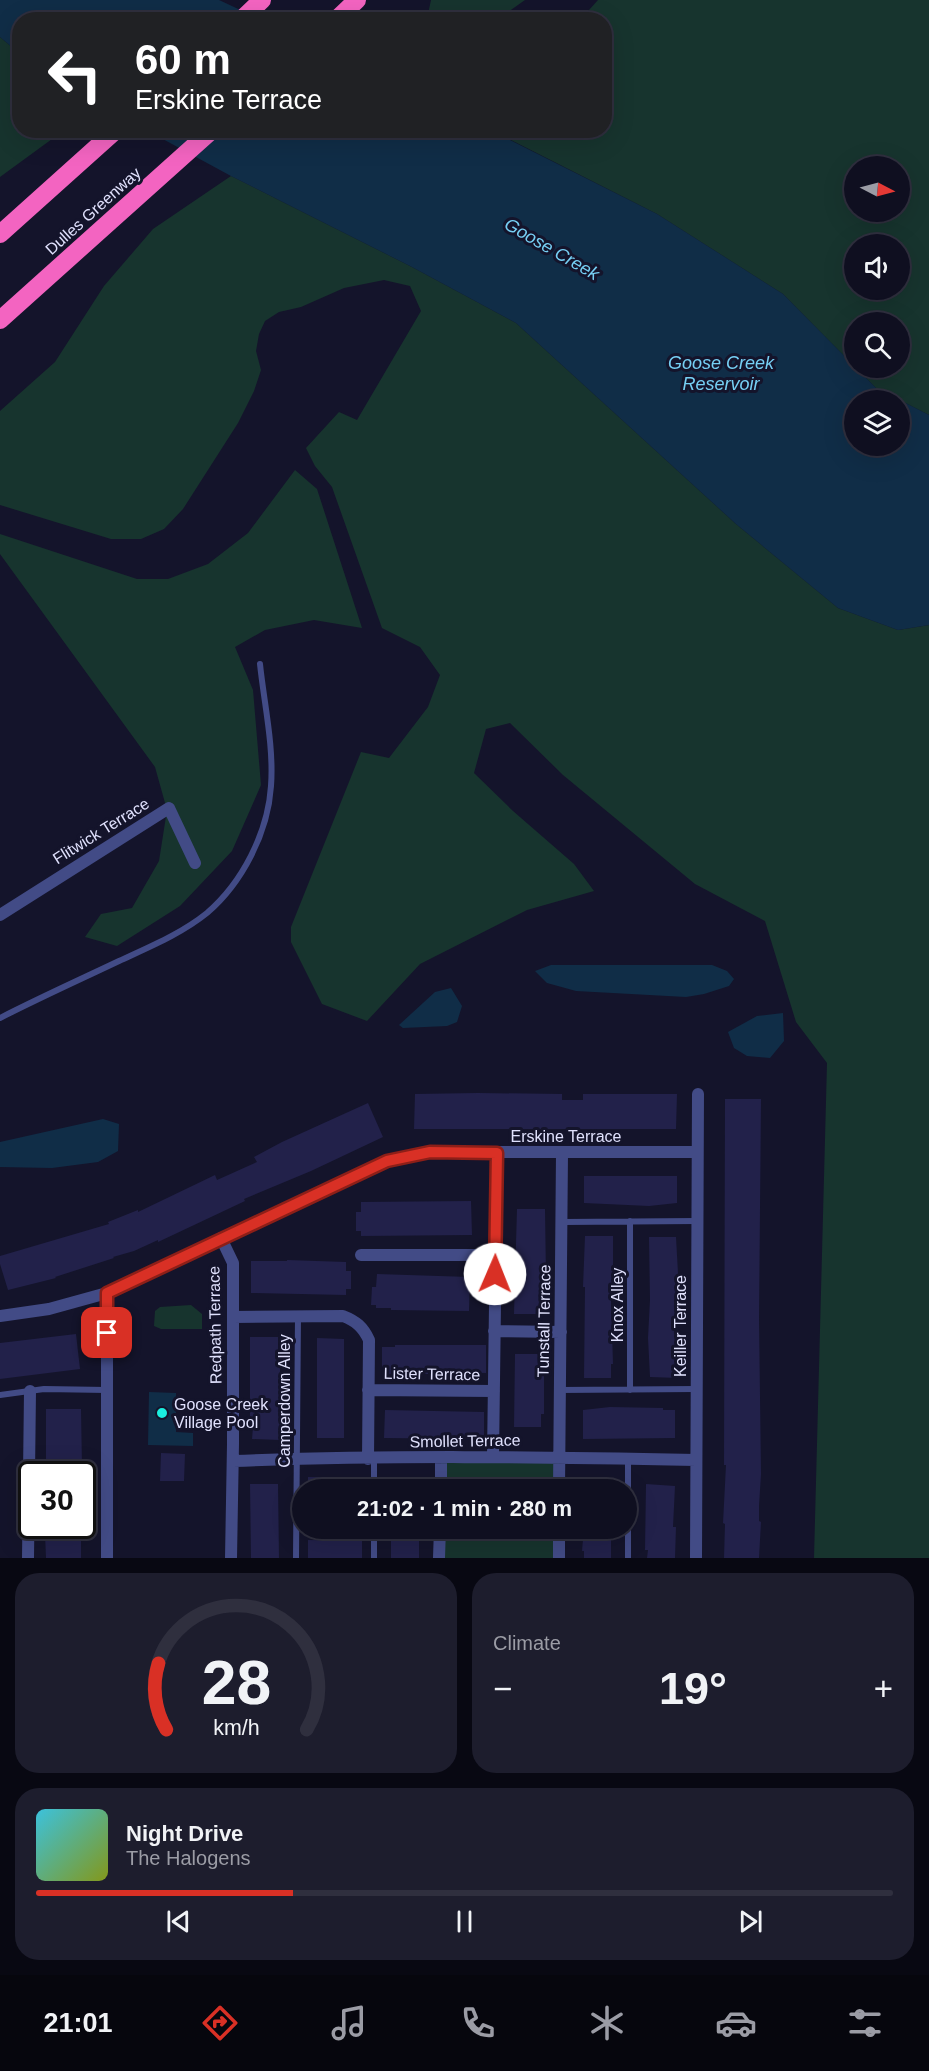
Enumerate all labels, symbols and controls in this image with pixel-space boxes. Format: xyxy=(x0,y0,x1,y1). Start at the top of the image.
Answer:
icon: left xyxy=(36,36,114,114)
text: 60 m xyxy=(135,36,231,83)
text: Erskine Terrace xyxy=(135,85,322,115)
north arrow xyxy=(844,156,910,222)
map controls xyxy=(844,156,910,456)
street label: Dulles Greenway xyxy=(42,164,144,258)
water label: Goose Creek xyxy=(501,214,604,285)
button: sound xyxy=(844,234,910,300)
button: search xyxy=(844,312,910,378)
water label: Goose Creek Reservoir xyxy=(668,353,775,394)
button: layers xyxy=(844,390,910,456)
street label: Flitwick Terrace xyxy=(50,795,152,867)
street label: Erskine Terrace xyxy=(511,1128,622,1145)
position arrow xyxy=(463,1242,527,1306)
street label: Tunstall Terrace xyxy=(535,1264,553,1378)
street label: Redpath Terrace xyxy=(205,1266,225,1384)
street label: Knox Alley xyxy=(609,1268,626,1342)
street label: Keiller Terrace xyxy=(672,1275,689,1377)
pin xyxy=(81,1307,132,1358)
icon: arrive xyxy=(90,1316,123,1349)
street label: Camperdown Alley xyxy=(276,1334,293,1468)
street label: Lister Terrace xyxy=(384,1365,481,1383)
place label: Goose Creek Village Pool xyxy=(174,1396,269,1431)
marker: Goose Creek Village Pool xyxy=(155,1406,169,1420)
street label: Smollet Terrace xyxy=(409,1432,521,1450)
speed limit sign: 30 xyxy=(18,1461,96,1539)
text: 21:02 · 1 min · 280 m xyxy=(357,1496,572,1521)
text: Climate xyxy=(493,1632,561,1654)
text: 28 xyxy=(201,1648,271,1717)
text: 19° xyxy=(659,1663,727,1714)
text: − xyxy=(493,1670,512,1707)
text: + xyxy=(874,1670,893,1707)
text: km/h xyxy=(213,1716,259,1740)
text: Night Drive xyxy=(126,1821,243,1846)
text: The Halogens xyxy=(126,1847,251,1869)
icon: previous xyxy=(162,1905,195,1938)
icon: pause xyxy=(448,1905,481,1938)
icon: next xyxy=(734,1905,767,1938)
icon: directions xyxy=(199,2002,241,2044)
icon: music xyxy=(328,2002,370,2044)
icon: phone xyxy=(457,2002,499,2044)
icon: climate xyxy=(586,2002,628,2044)
icon: car xyxy=(715,2002,757,2044)
icon: filters xyxy=(844,2002,886,2044)
text: 21:01 xyxy=(43,2008,112,2038)

